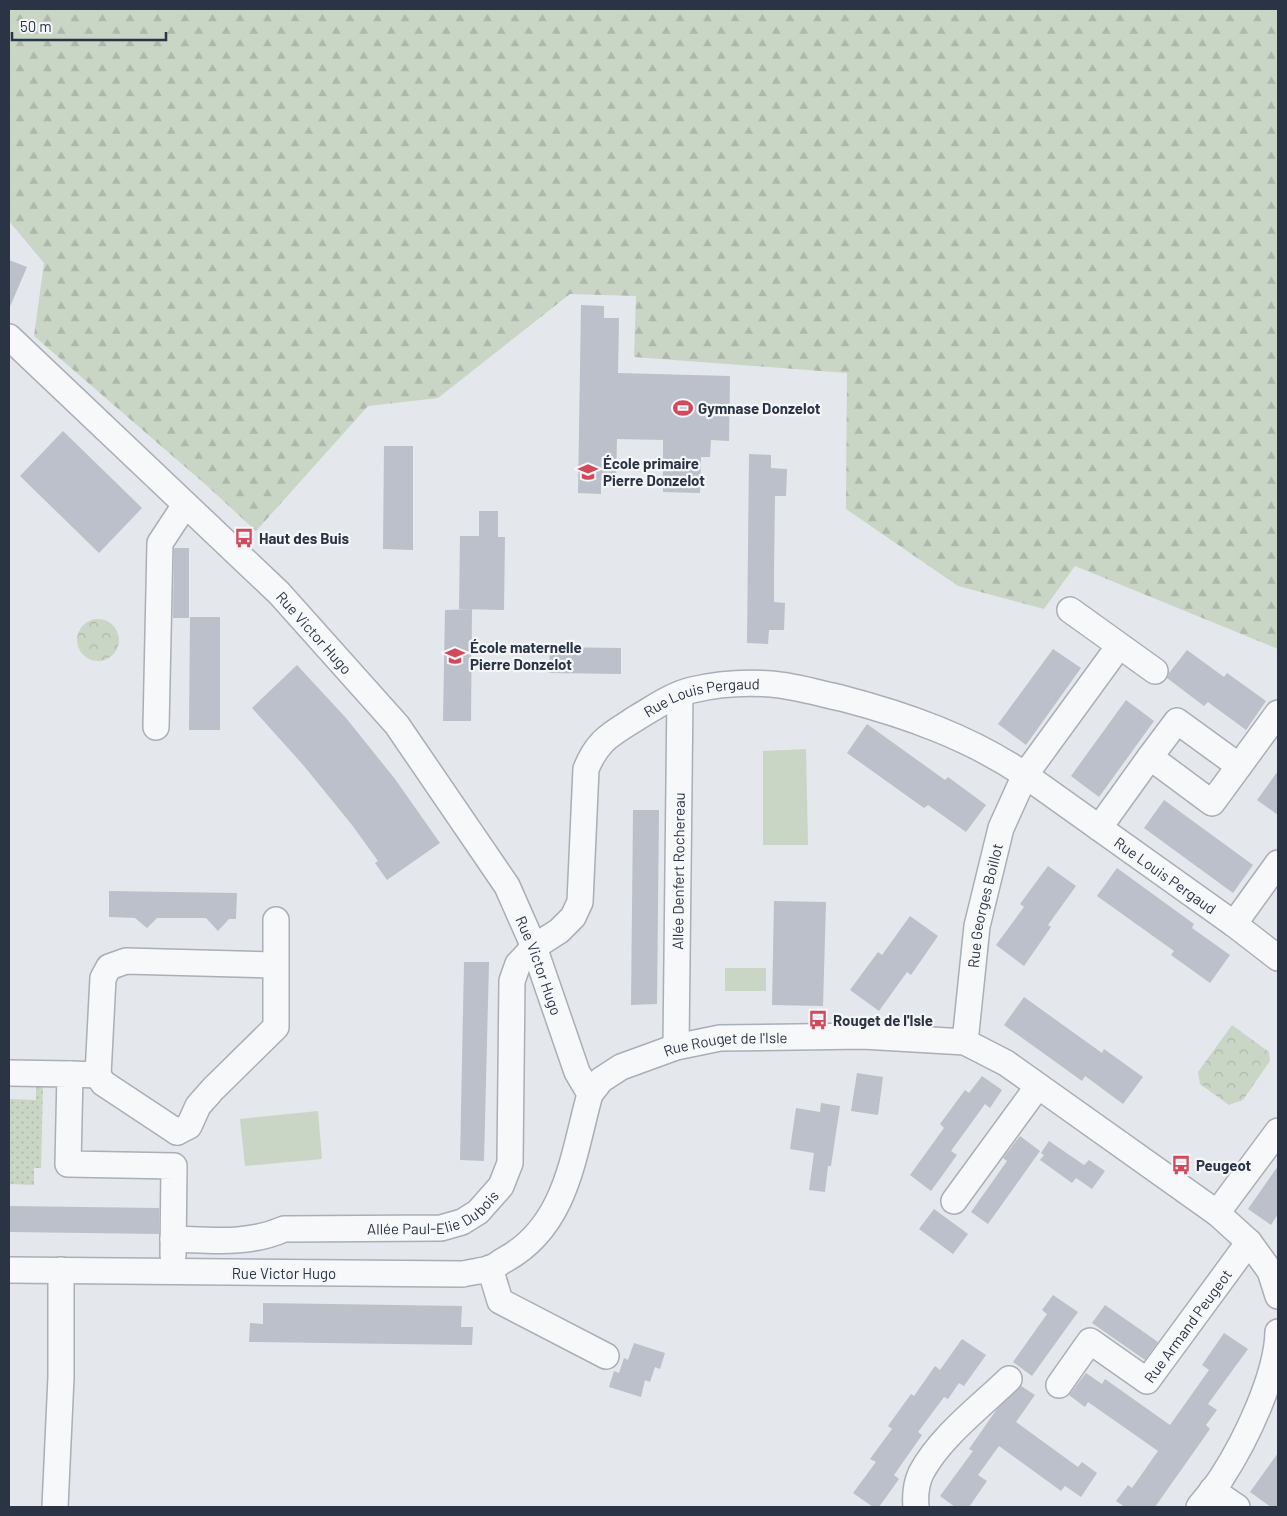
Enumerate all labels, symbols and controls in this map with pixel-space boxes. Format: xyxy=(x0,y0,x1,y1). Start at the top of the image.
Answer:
scale bar xyxy=(12,10,166,42)
text: 50 m xyxy=(20,17,52,35)
sports icon: Gymnase Donzelot xyxy=(672,397,694,419)
place label: Gymnase Donzelot xyxy=(698,399,821,417)
place label: École primaire Pierre Donzelot xyxy=(603,454,705,489)
school or university icon: École primaire Pierre Donzelot xyxy=(577,461,599,483)
bus stop icon: Haut des Buis xyxy=(233,527,255,549)
place label: Haut des Buis xyxy=(259,529,350,547)
street label: Rue Victor Hugo xyxy=(273,587,356,678)
place label: École maternelle Pierre Donzelot xyxy=(470,638,582,673)
school or university icon: École maternelle Pierre Donzelot xyxy=(444,645,466,667)
street label: Rue Louis Pergaud xyxy=(640,674,760,721)
street label: Allée Denfert Rochereau xyxy=(668,792,688,950)
street label: Rue Louis Pergaud xyxy=(1111,833,1220,918)
street label: Rue Georges Boillot xyxy=(964,841,1006,969)
street label: Rue Victor Hugo xyxy=(512,913,566,1018)
bus stop icon: Rouget de l'Isle xyxy=(807,1009,829,1031)
place label: Rouget de l'Isle xyxy=(833,1011,933,1029)
street label: Rue Rouget de l'Isle xyxy=(661,1028,788,1060)
bus stop icon: Peugeot xyxy=(1170,1154,1192,1176)
place label: Peugeot xyxy=(1196,1156,1252,1174)
street label: Allée Paul-Elie Dubois xyxy=(367,1186,502,1237)
street label: Rue Victor Hugo xyxy=(232,1264,336,1282)
street label: Rue Armand Peugeot xyxy=(1140,1265,1235,1386)

